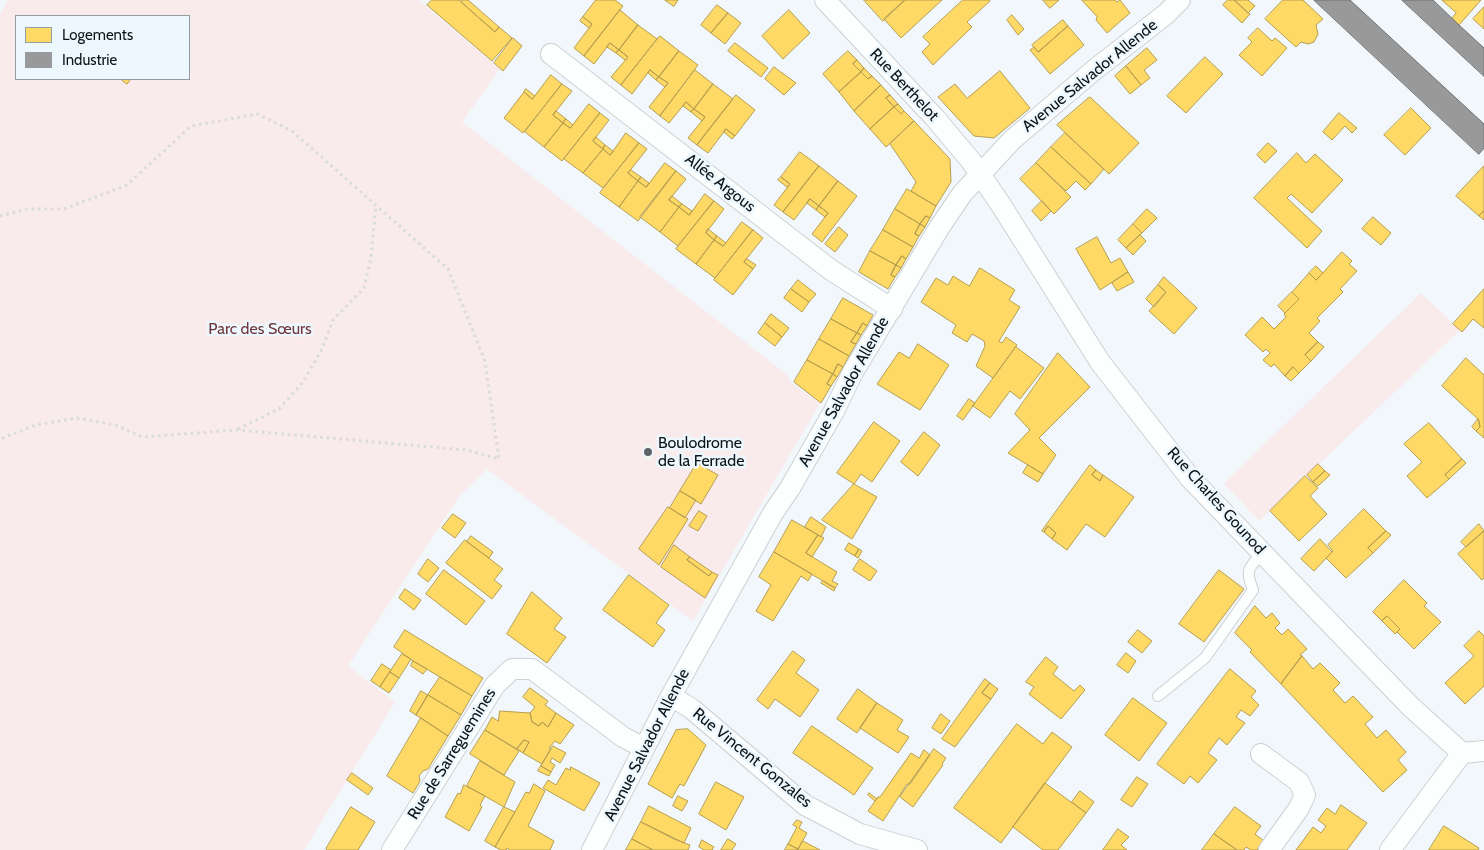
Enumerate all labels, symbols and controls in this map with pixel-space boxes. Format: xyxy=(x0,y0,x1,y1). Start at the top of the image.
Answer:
legend xyxy=(15,15,190,80)
street label: Avenue Salvador Allende xyxy=(1019,16,1161,136)
text: Logements xyxy=(62,26,133,44)
street label: Rue Berthelot xyxy=(865,45,943,125)
text: Industrie xyxy=(62,51,117,69)
street label: Allée Argous xyxy=(681,150,759,216)
street label: Avenue Salvador Allende xyxy=(795,314,893,470)
park label: Parc des Sœurs xyxy=(208,319,312,339)
place label: Boulodrome de la Ferrade xyxy=(658,433,744,471)
street label: Rue Charles Gounod xyxy=(1163,443,1269,559)
marker: Boulodrome de la Ferrade xyxy=(642,446,654,458)
street label: Avenue Salvador Allende xyxy=(600,666,694,824)
street label: Rue de Sarreguemines xyxy=(404,685,500,823)
street label: Rue Vincent Gonzales xyxy=(689,704,815,812)

